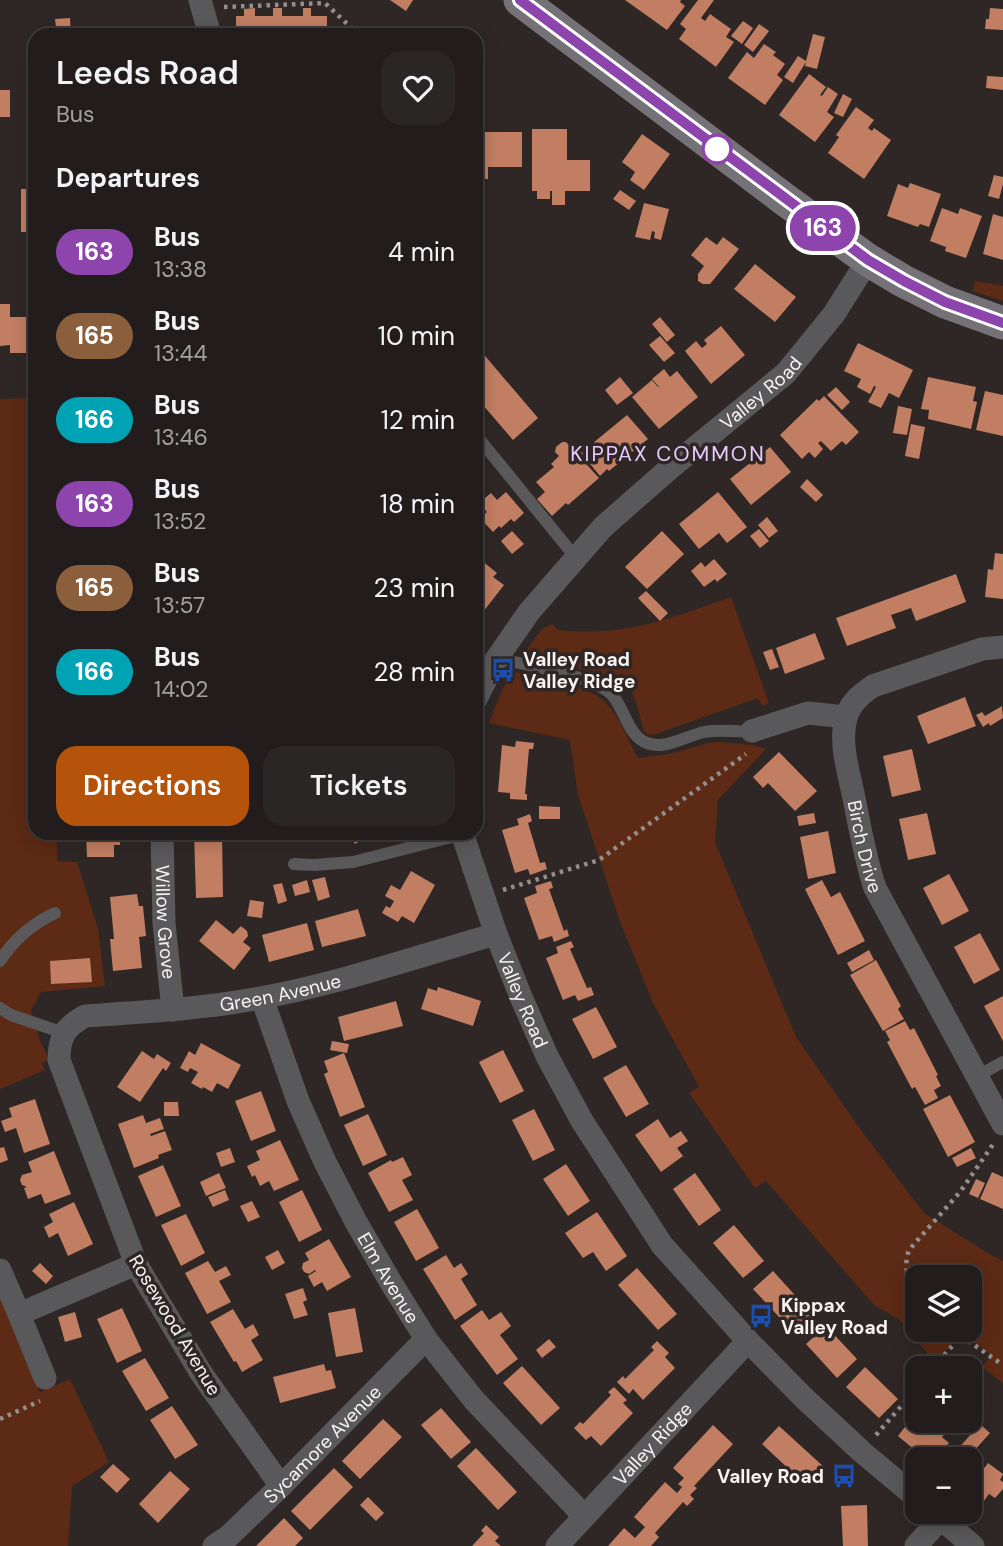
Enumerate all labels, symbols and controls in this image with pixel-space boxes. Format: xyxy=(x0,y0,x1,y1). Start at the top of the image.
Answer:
text: Leeds Road xyxy=(56,51,239,94)
button: heart xyxy=(381,51,455,125)
text: Bus xyxy=(56,99,95,129)
unlabelled marker xyxy=(702,134,732,164)
text: Departures xyxy=(56,161,200,195)
line badge: 163 xyxy=(783,205,863,251)
text: 163 xyxy=(804,212,842,243)
text: Bus xyxy=(154,220,200,254)
text: 4 min xyxy=(388,235,455,269)
text: 163 xyxy=(75,236,114,267)
text: 13:38 xyxy=(154,254,207,284)
text: Bus xyxy=(154,304,200,338)
text: 10 min xyxy=(378,319,455,353)
text: 165 xyxy=(75,320,114,351)
text: 13:44 xyxy=(154,338,207,368)
street label: Valley Road xyxy=(714,351,807,435)
text: Bus xyxy=(154,388,200,422)
text: 12 min xyxy=(381,403,455,437)
text: 166 xyxy=(75,404,114,435)
text: 13:46 xyxy=(154,422,208,452)
district label: KIPPAX COMMON xyxy=(570,440,766,468)
text: Bus xyxy=(154,472,200,506)
text: 18 min xyxy=(380,487,455,521)
text: 163 xyxy=(75,488,114,519)
text: 13:52 xyxy=(154,506,206,536)
text: Bus xyxy=(154,556,200,590)
text: 23 min xyxy=(373,571,455,605)
text: 165 xyxy=(75,572,114,603)
text: 13:57 xyxy=(154,590,205,620)
text: Bus xyxy=(154,640,200,674)
place label: Valley Road Valley Ridge xyxy=(523,647,635,694)
text: 28 min xyxy=(373,655,455,689)
text: 166 xyxy=(75,656,114,687)
bus stop icon: Valley Road Valley Ridge xyxy=(489,656,517,684)
text: 14:02 xyxy=(154,674,209,704)
button: Directions xyxy=(56,746,249,826)
button: Tickets xyxy=(263,746,455,826)
street label: Birch Drive xyxy=(842,798,888,896)
street label: Willow Grove xyxy=(150,865,182,980)
street label: Valley Road xyxy=(492,949,554,1052)
street label: Green Avenue xyxy=(218,968,344,1017)
street label: Elm Avenue xyxy=(352,1228,426,1328)
street label: Rosewood Avenue xyxy=(123,1250,227,1400)
map controls xyxy=(905,1265,982,1524)
button: layers xyxy=(905,1265,982,1342)
place label: Kippax Valley Road xyxy=(781,1293,888,1340)
bus stop icon: Kippax Valley Road xyxy=(747,1302,775,1330)
button: + xyxy=(905,1356,982,1433)
street label: Sycamore Avenue xyxy=(258,1379,386,1509)
street label: Valley Ridge xyxy=(607,1396,697,1491)
button: − xyxy=(905,1447,982,1524)
bus stop icon: Valley Road xyxy=(830,1462,858,1490)
place label: Valley Road xyxy=(717,1464,824,1489)

